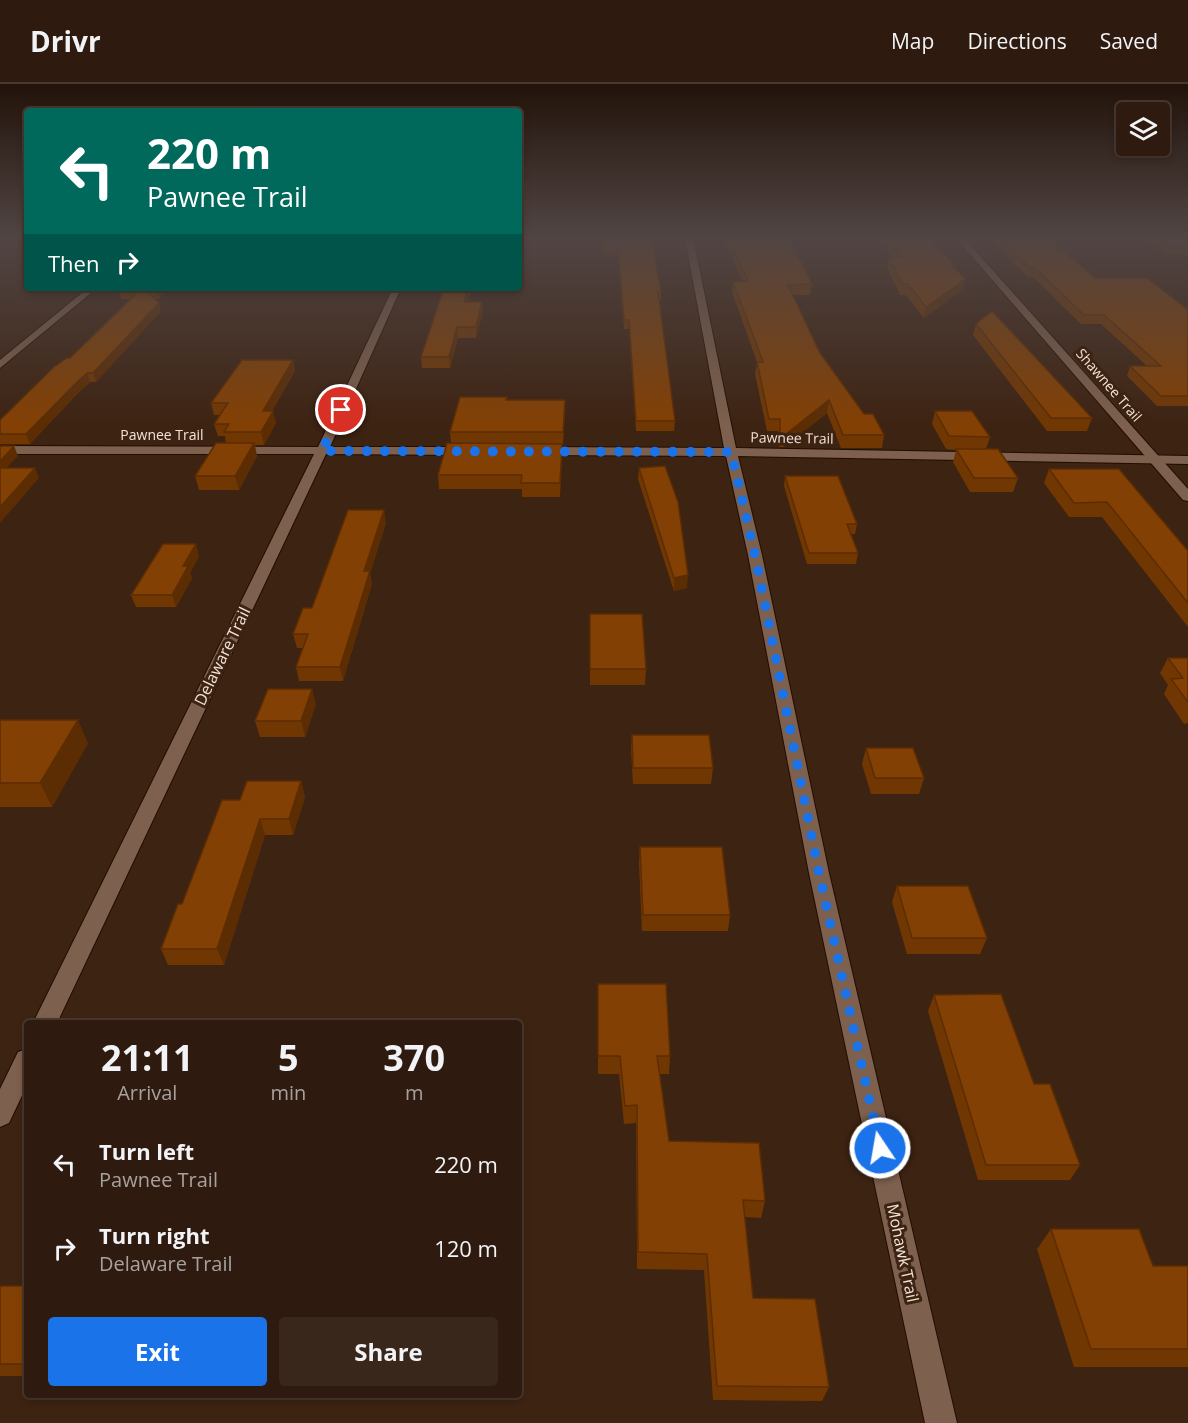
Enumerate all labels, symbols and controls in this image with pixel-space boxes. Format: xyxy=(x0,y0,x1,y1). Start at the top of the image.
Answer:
text: Drivr xyxy=(30,22,101,60)
text: Map xyxy=(891,27,934,55)
text: Directions xyxy=(967,27,1067,55)
text: Saved xyxy=(1100,27,1158,55)
map controls xyxy=(1116,102,1170,156)
button: layers xyxy=(1116,102,1170,156)
text: 220 m xyxy=(147,124,271,181)
icon: left xyxy=(48,132,126,210)
text: Pawnee Trail xyxy=(147,178,308,215)
icon: right xyxy=(111,246,144,279)
text: Then xyxy=(48,248,99,278)
street label: Shawnee Trail xyxy=(1072,344,1146,425)
pin xyxy=(315,384,366,435)
icon: arrive xyxy=(324,393,357,426)
street label: Pawnee Trail xyxy=(120,425,204,444)
street label: Pawnee Trail xyxy=(750,427,834,448)
street label: Delaware Trail xyxy=(189,603,255,709)
text: 21:11 xyxy=(101,1033,194,1082)
text: 5 xyxy=(278,1033,299,1082)
text: 370 xyxy=(383,1033,445,1082)
text: Arrival xyxy=(117,1079,177,1106)
text: min xyxy=(270,1079,306,1106)
text: m xyxy=(405,1079,423,1106)
position arrow xyxy=(848,1116,912,1180)
text: Turn left xyxy=(99,1136,194,1166)
icon: left xyxy=(48,1148,81,1181)
text: 220 m xyxy=(434,1149,498,1179)
text: Pawnee Trail xyxy=(99,1166,218,1193)
street label: Mohawk Trail xyxy=(882,1202,924,1304)
text: Turn right xyxy=(99,1220,210,1250)
icon: right xyxy=(48,1232,81,1265)
text: 120 m xyxy=(434,1233,498,1263)
text: Delaware Trail xyxy=(99,1250,233,1277)
button: Exit xyxy=(48,1317,267,1386)
button: Share xyxy=(279,1317,498,1386)

